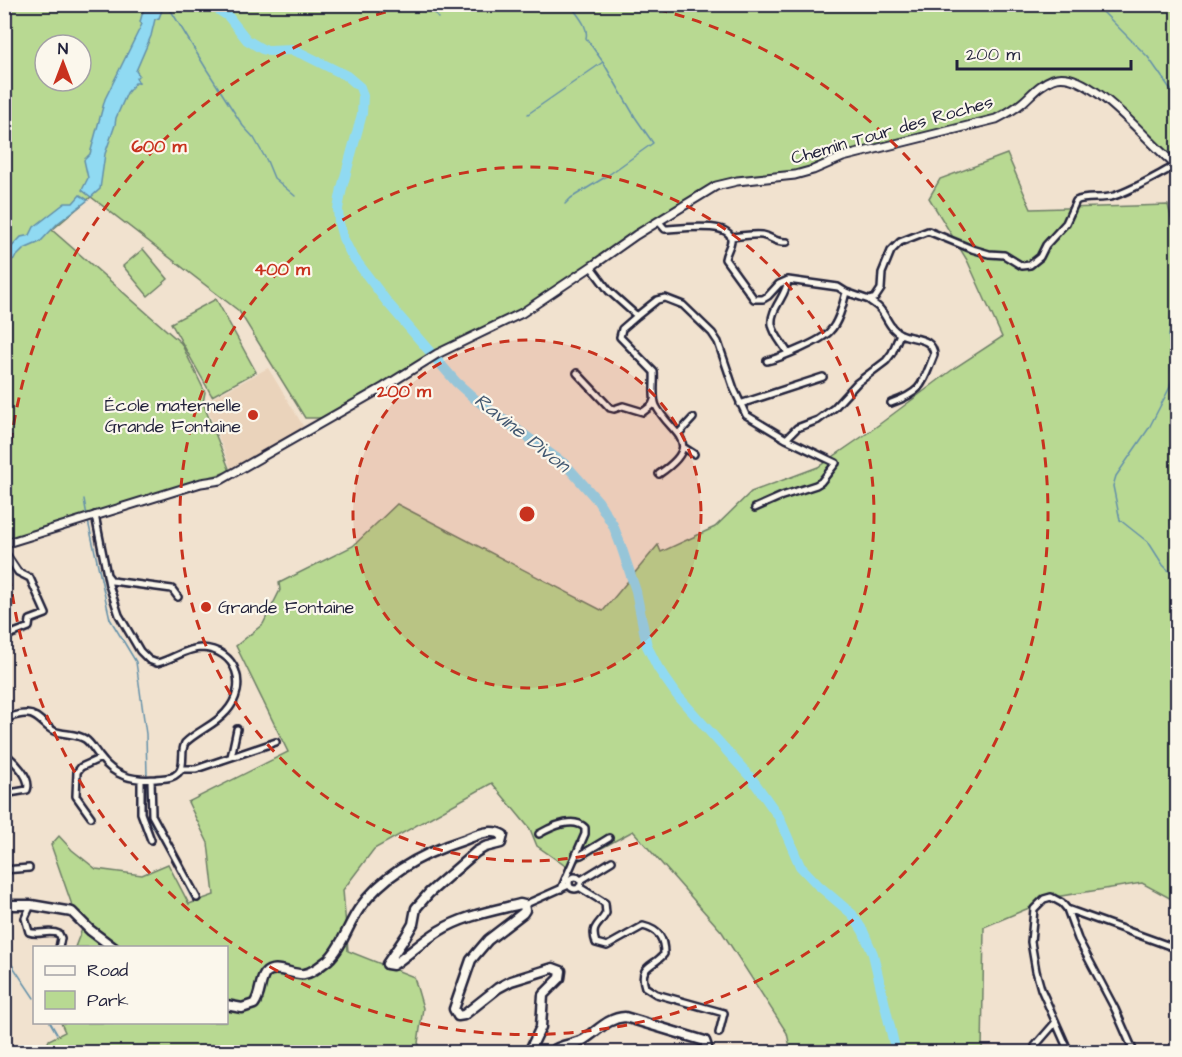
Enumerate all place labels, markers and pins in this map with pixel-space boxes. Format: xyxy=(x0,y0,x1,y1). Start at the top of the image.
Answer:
place label: École maternelle Grande Fontaine xyxy=(105,393,241,439)
marker: École maternelle Grande Fontaine xyxy=(246,408,260,422)
centre of rings xyxy=(517,504,537,524)
place label: Grande Fontaine xyxy=(218,595,354,620)
marker: Grande Fontaine xyxy=(199,600,213,614)

